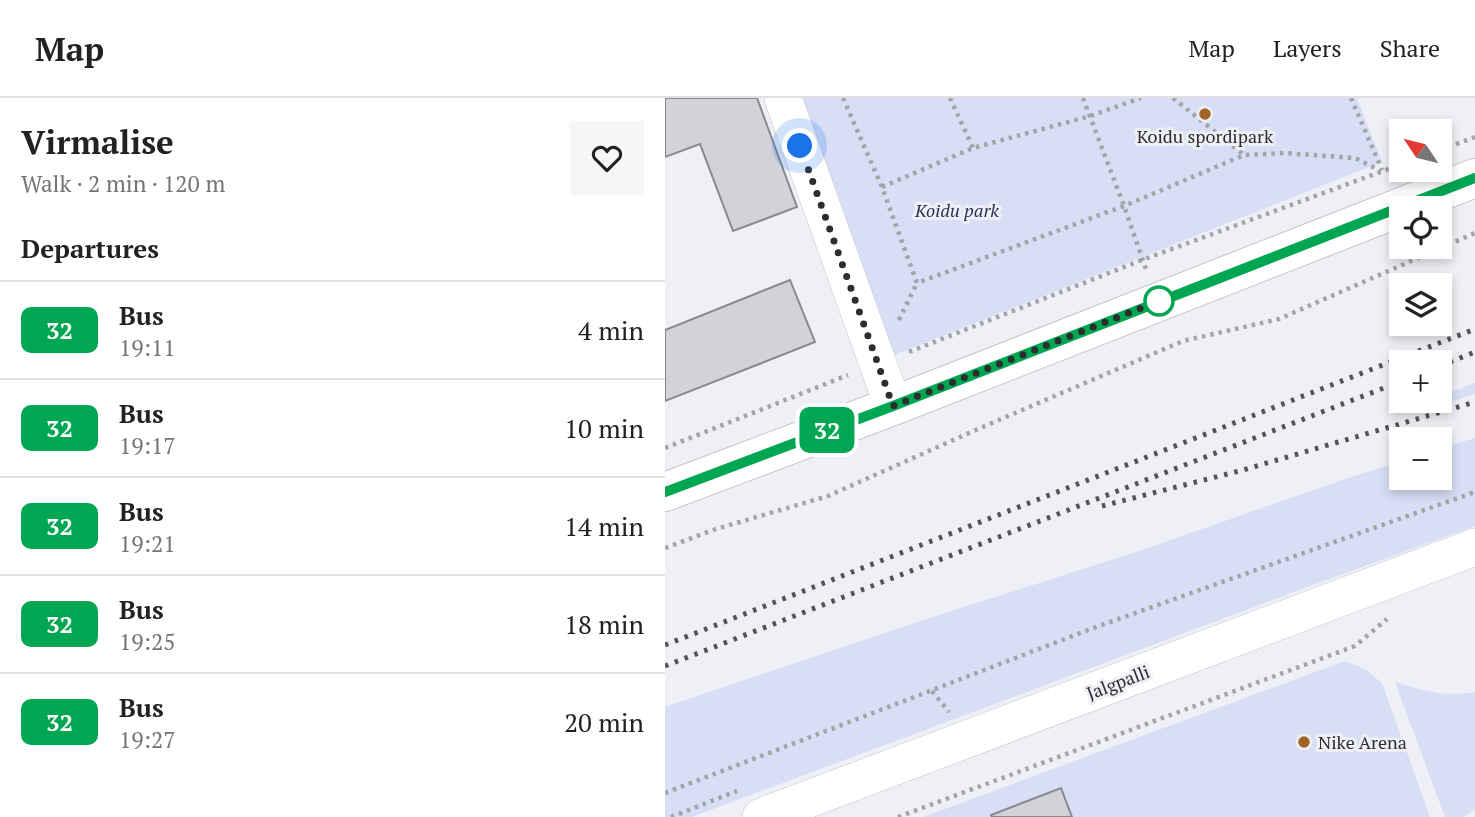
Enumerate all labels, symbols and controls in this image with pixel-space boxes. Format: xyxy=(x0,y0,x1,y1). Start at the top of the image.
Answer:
text: Map xyxy=(35,27,104,70)
text: Map xyxy=(1188,32,1235,64)
text: Layers xyxy=(1273,32,1342,64)
text: Share xyxy=(1380,32,1440,64)
marker: Koidu spordipark xyxy=(1197,106,1213,122)
north arrow xyxy=(1389,119,1453,182)
map controls xyxy=(1389,119,1452,490)
text: Virmalise xyxy=(21,120,174,163)
button: heart xyxy=(570,121,644,195)
place label: Koidu spordipark xyxy=(1137,124,1274,148)
your location xyxy=(782,128,817,163)
text: Walk · 2 min · 120 m xyxy=(21,168,225,199)
button: locate xyxy=(1389,196,1452,259)
park label: Koidu park xyxy=(914,198,999,222)
text: Departures xyxy=(21,231,159,265)
button: layers xyxy=(1389,273,1452,336)
unlabelled marker xyxy=(1144,286,1174,316)
text: Bus xyxy=(119,298,164,332)
text: 4 min xyxy=(578,313,644,347)
text: 32 xyxy=(46,314,73,346)
text: 19:11 xyxy=(119,332,176,363)
button: + xyxy=(1389,350,1452,413)
text: Bus xyxy=(119,396,164,430)
line badge: 32 xyxy=(795,407,859,453)
text: 10 min xyxy=(564,411,644,445)
text: 32 xyxy=(46,412,73,444)
text: 32 xyxy=(813,414,841,446)
button: − xyxy=(1389,427,1452,490)
text: 19:17 xyxy=(119,430,176,461)
text: Bus xyxy=(119,494,164,528)
text: 14 min xyxy=(564,509,644,543)
text: 32 xyxy=(46,510,73,542)
text: 19:21 xyxy=(119,528,176,559)
text: Bus xyxy=(119,592,164,626)
text: 18 min xyxy=(564,607,644,641)
text: 32 xyxy=(46,608,73,640)
text: 19:25 xyxy=(119,626,176,657)
street label: Jalgpalli xyxy=(1083,659,1153,705)
text: Bus xyxy=(119,690,164,724)
text: 20 min xyxy=(564,705,644,739)
text: 32 xyxy=(46,706,73,738)
text: 19:27 xyxy=(119,724,176,755)
place label: Nike Arena xyxy=(1318,730,1407,754)
marker: Nike Arena xyxy=(1296,734,1312,750)

